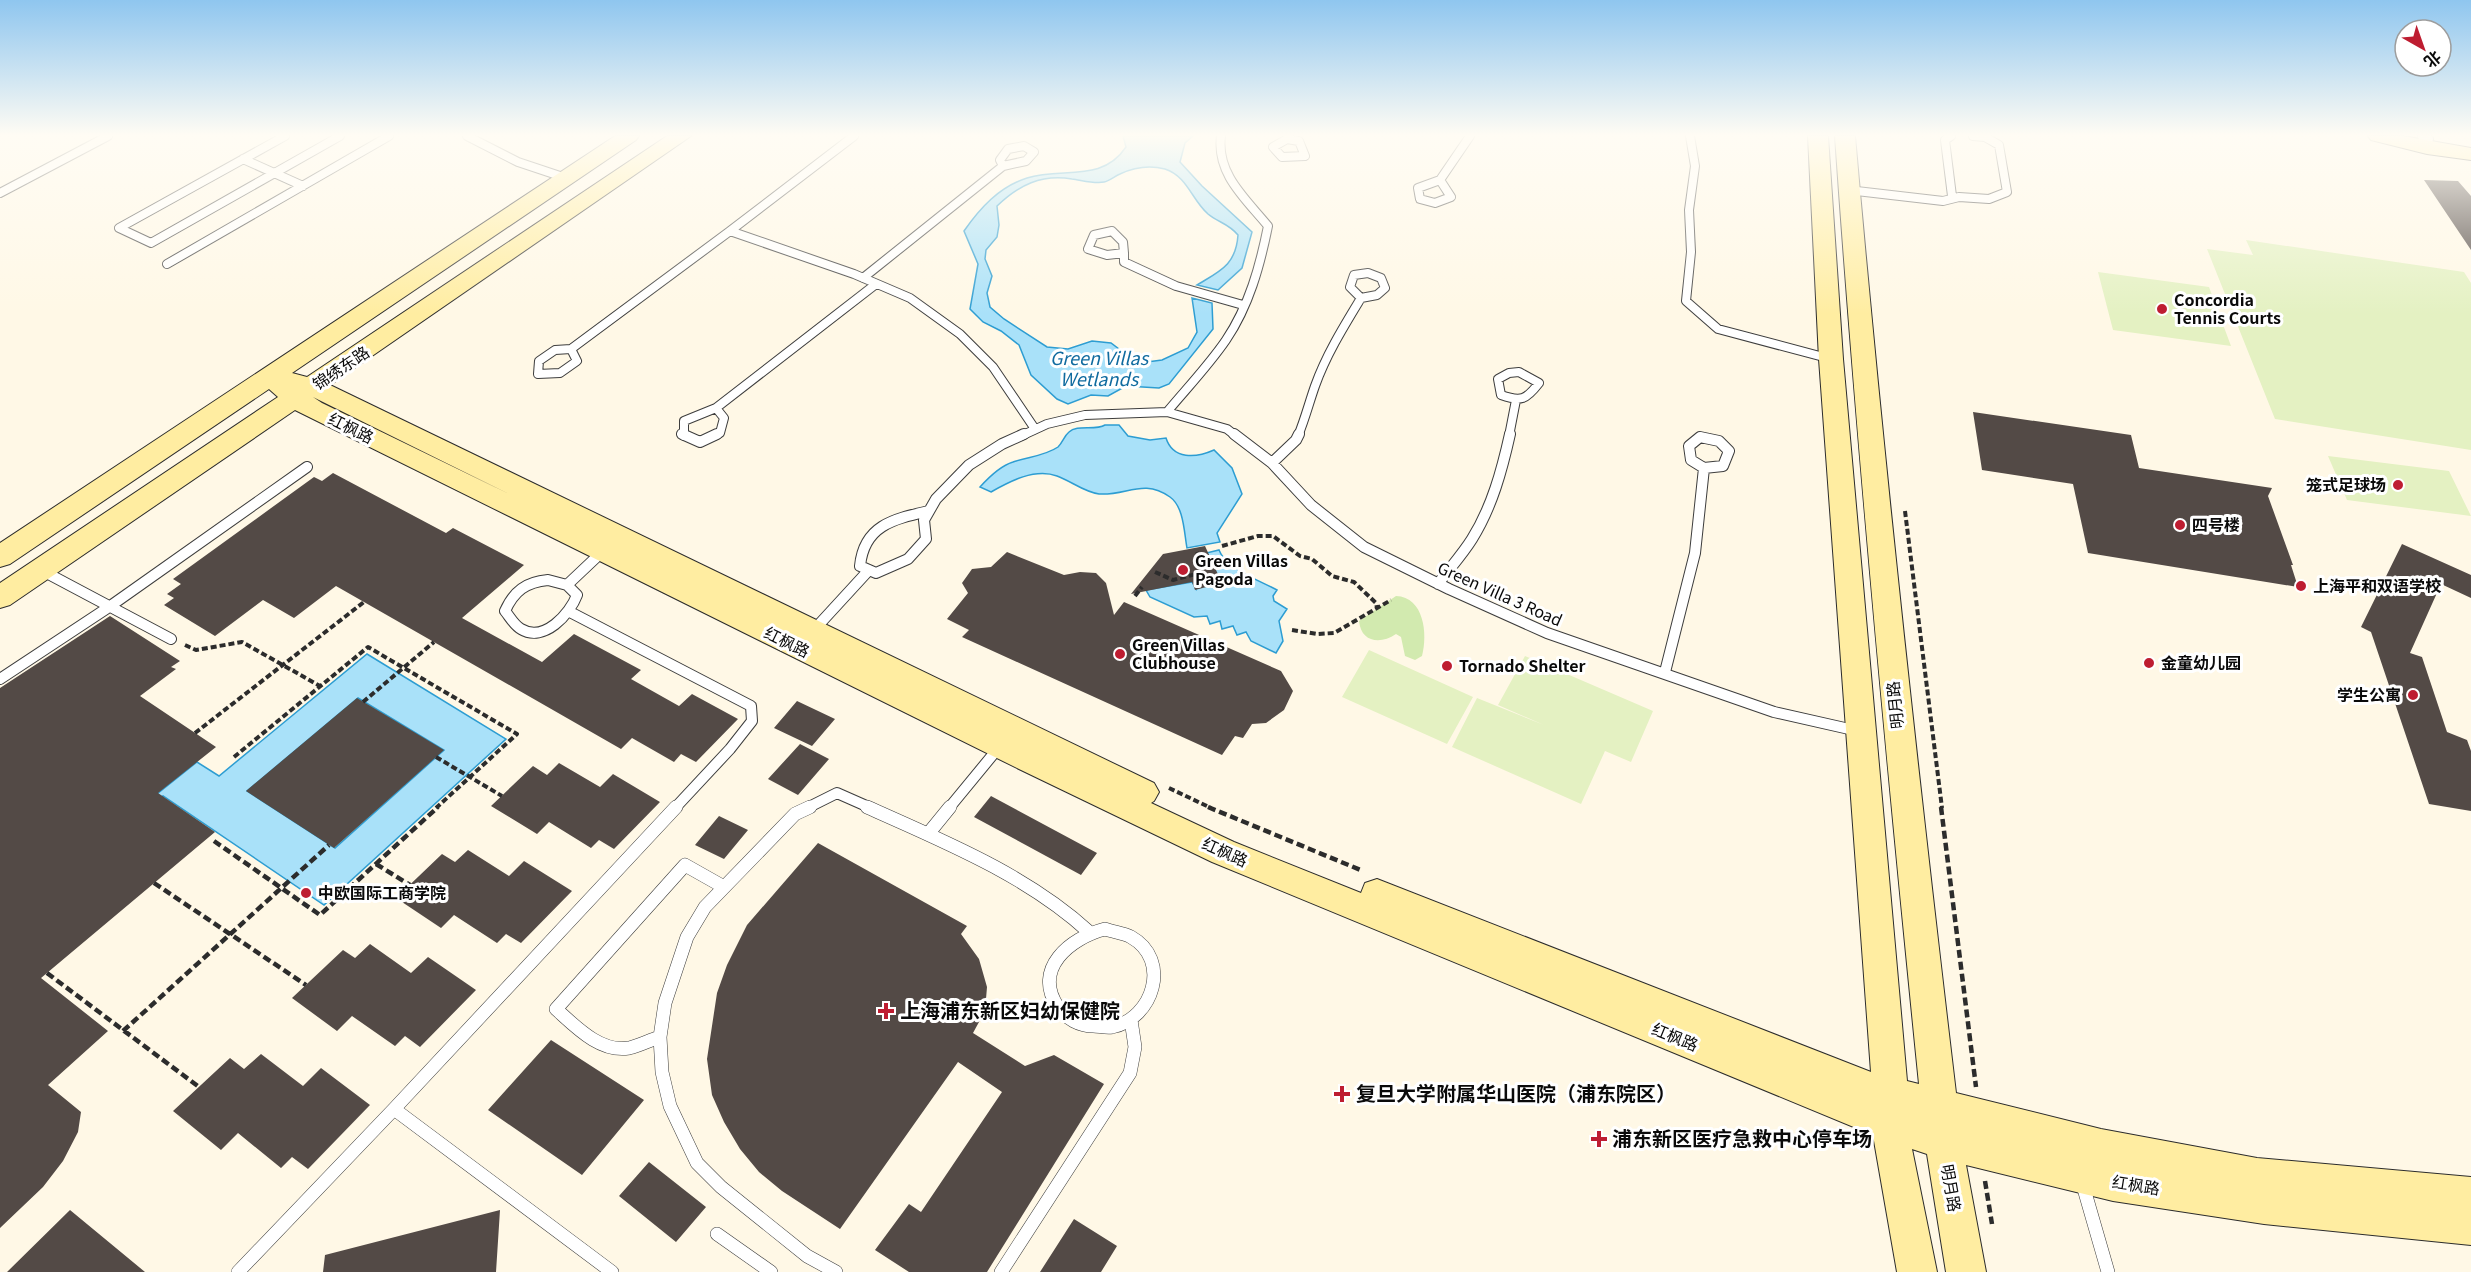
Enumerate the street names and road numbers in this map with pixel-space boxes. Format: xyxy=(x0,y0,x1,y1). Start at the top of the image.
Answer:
street label: 锦绣东路 xyxy=(307,339,374,395)
street label: 红枫路 xyxy=(325,406,378,448)
street label: Green Villa 3 Road xyxy=(1434,555,1567,631)
street label: 红枫路 xyxy=(761,620,814,662)
street label: 明月路 xyxy=(1880,680,1908,730)
street label: 红枫路 xyxy=(1199,830,1252,872)
street label: 红枫路 xyxy=(1649,1016,1702,1056)
street label: 明月路 xyxy=(1936,1162,1968,1214)
street label: 红枫路 xyxy=(2111,1168,2162,1200)

